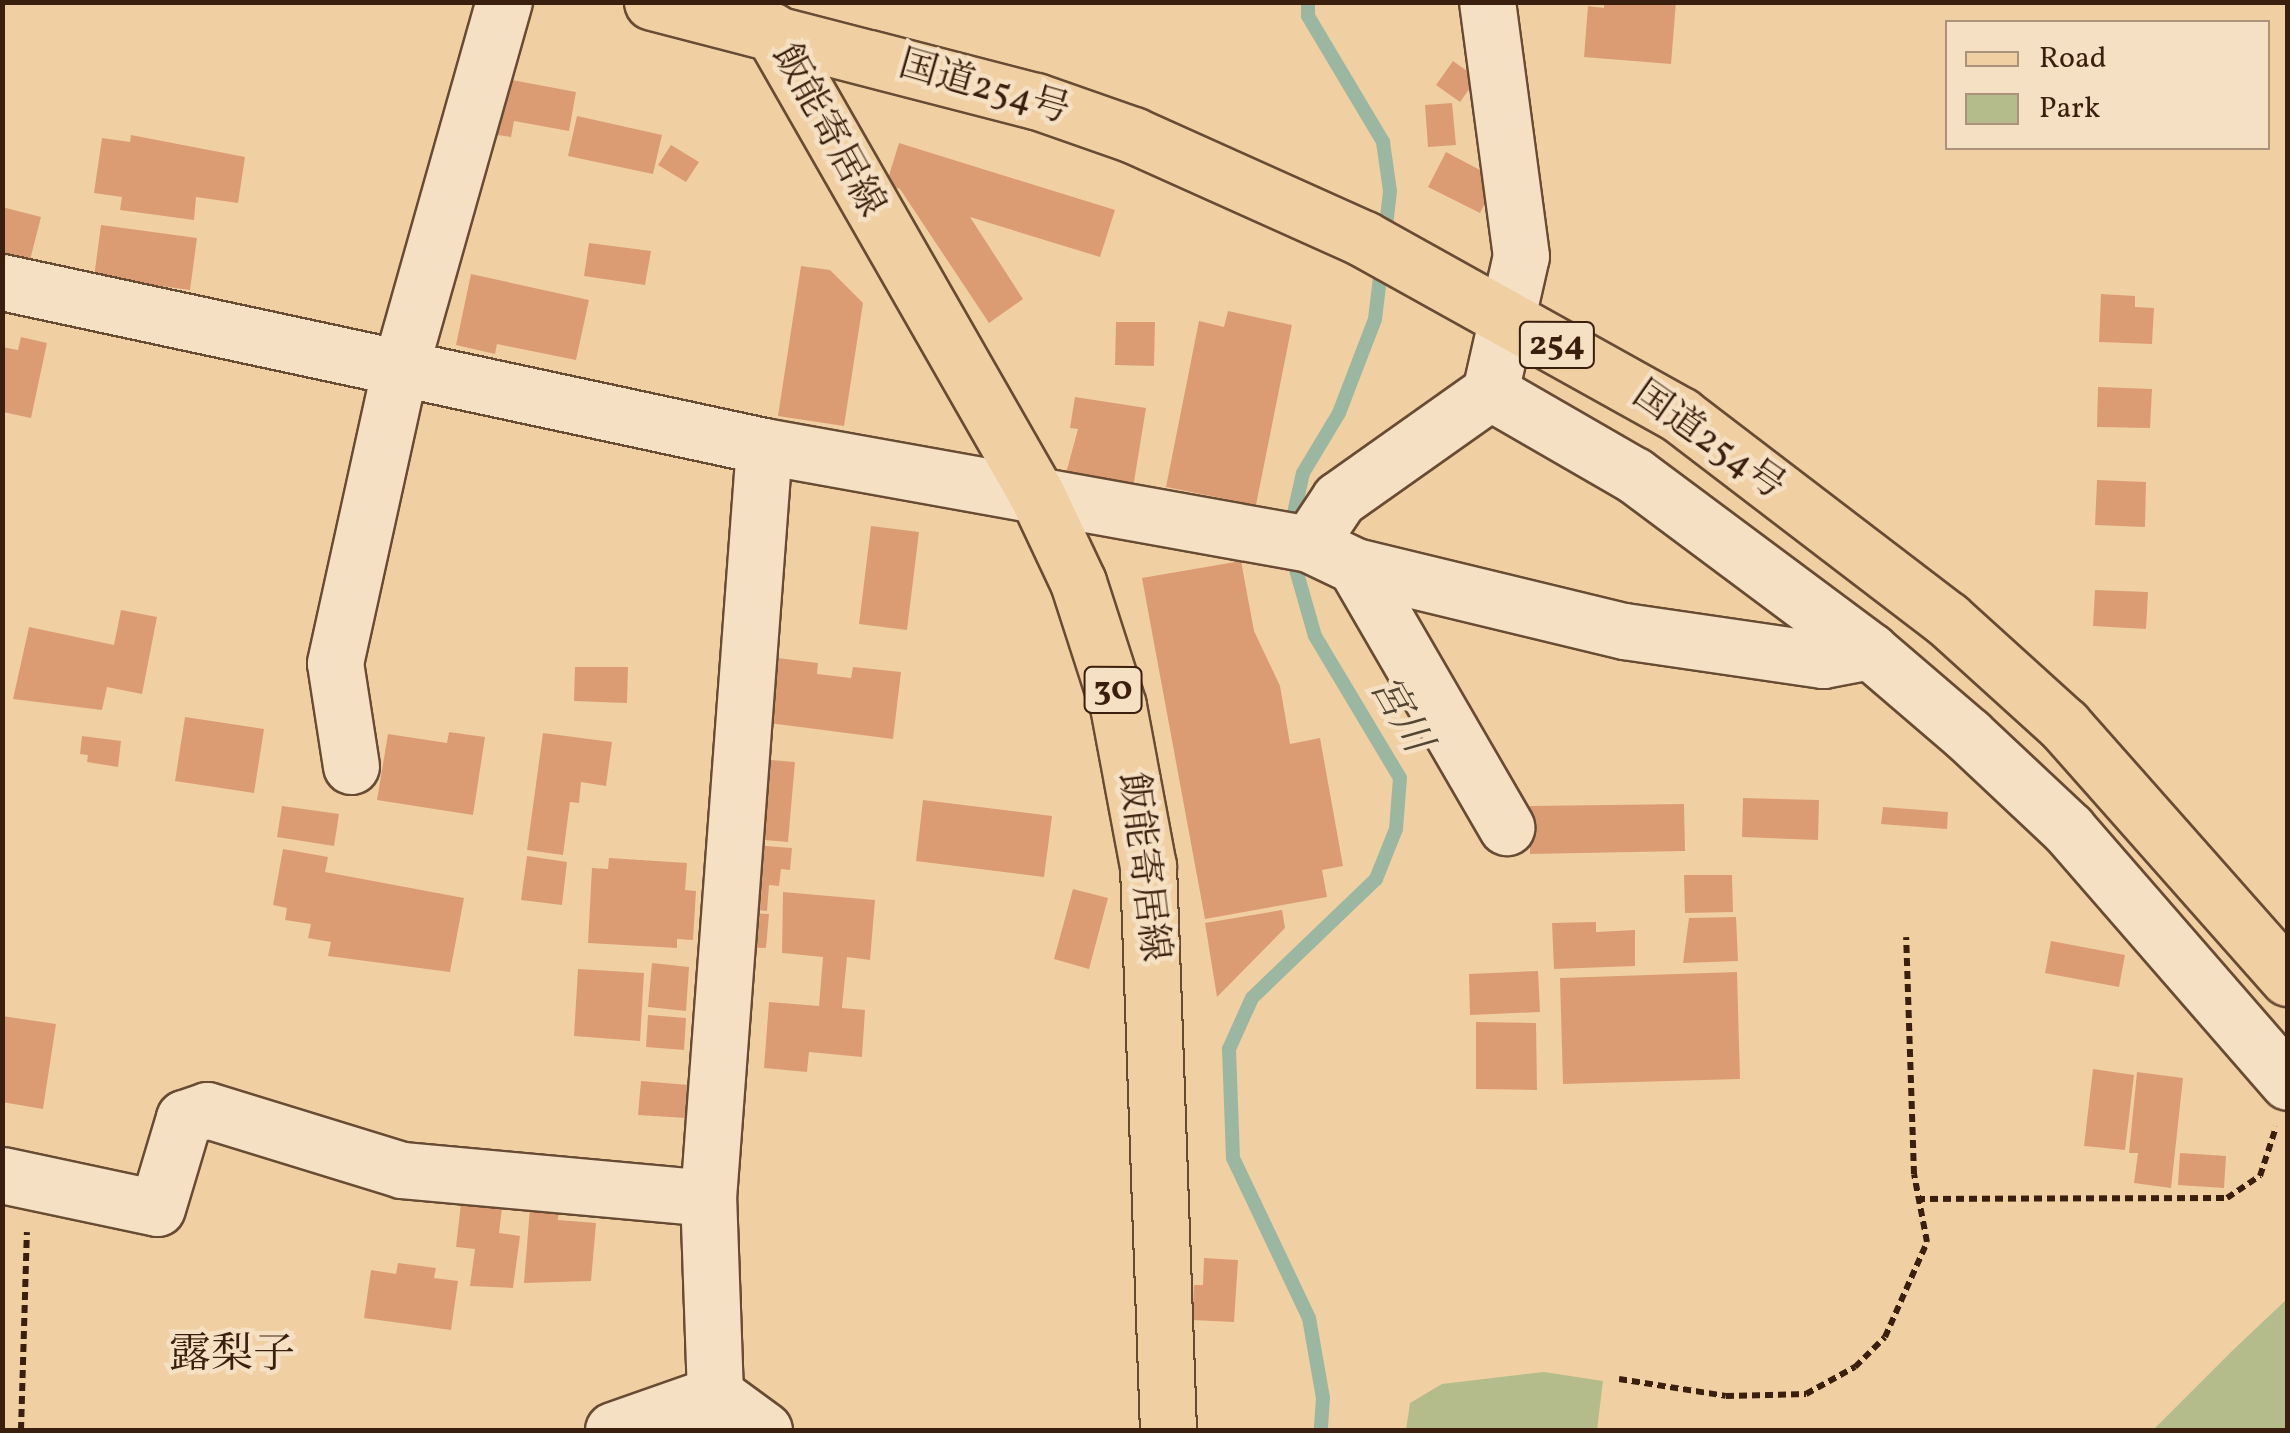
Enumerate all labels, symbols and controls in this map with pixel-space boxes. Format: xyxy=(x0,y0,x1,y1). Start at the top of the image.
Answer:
legend xyxy=(1945,20,2270,150)
street label: 飯能寄居線 xyxy=(761,37,893,225)
text: Road xyxy=(2039,38,2107,80)
street label: 国道254号 xyxy=(893,43,1075,135)
text: Park xyxy=(2039,88,2100,130)
road number: 254 xyxy=(1517,315,1597,375)
street label: 国道254号 xyxy=(1623,373,1793,511)
road number: 30 xyxy=(1083,660,1143,720)
water label: 宮川 xyxy=(1358,668,1440,762)
street label: 飯能寄居線 xyxy=(1108,770,1176,964)
district label: 露梨子 xyxy=(169,1332,295,1382)

